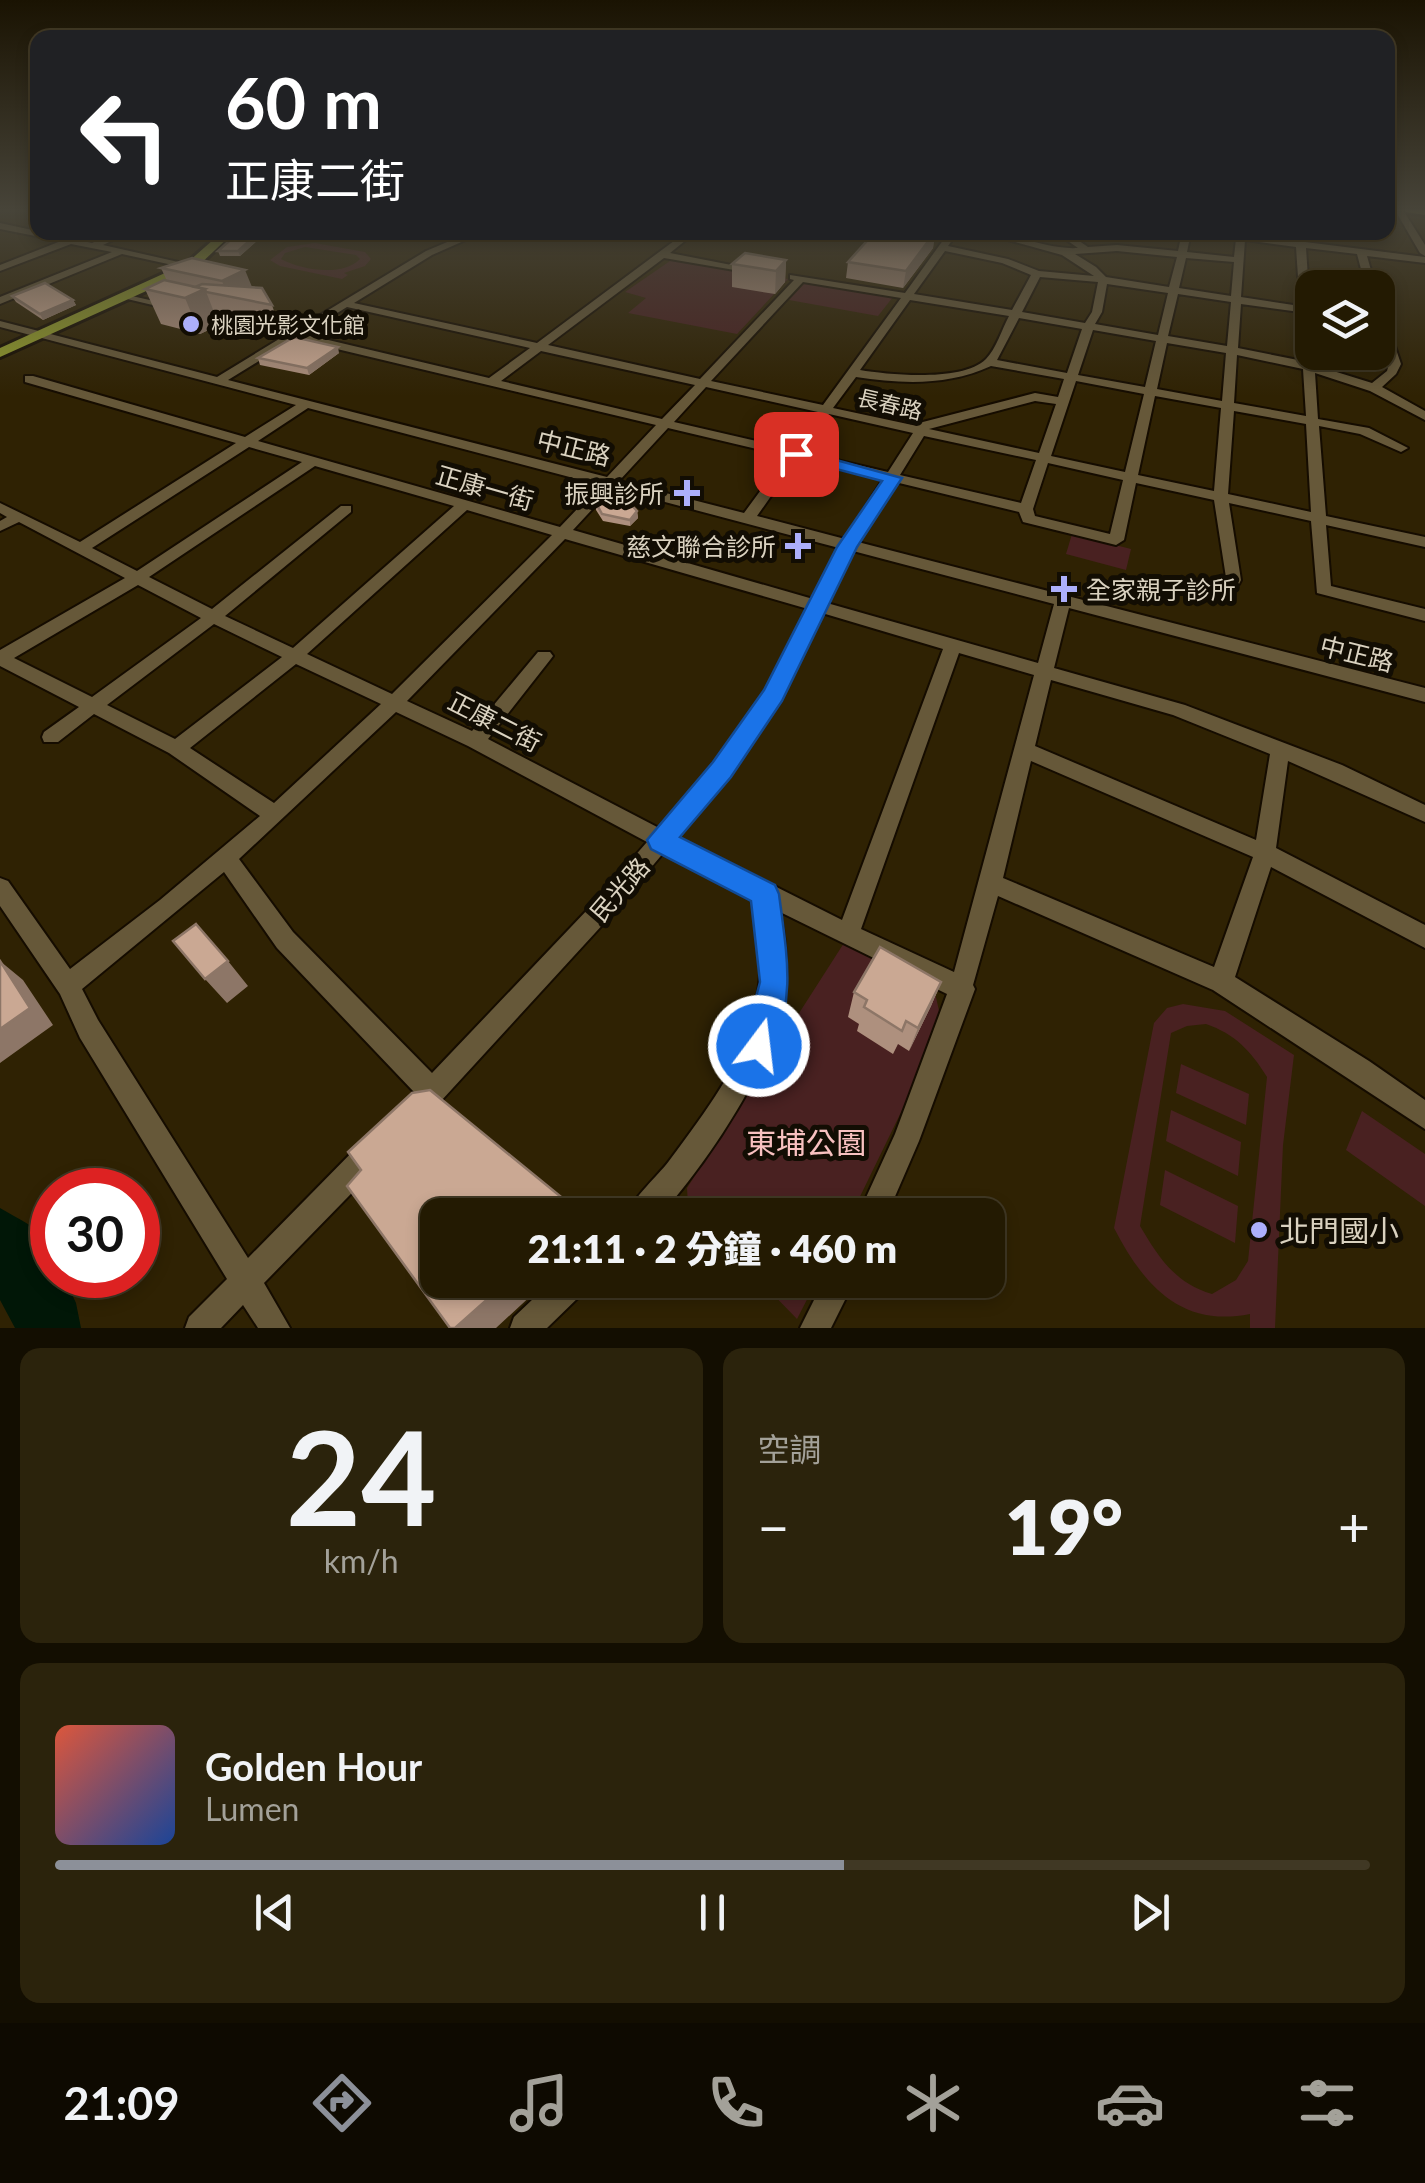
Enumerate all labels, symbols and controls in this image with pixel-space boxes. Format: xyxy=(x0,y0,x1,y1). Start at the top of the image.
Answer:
text: 60 m xyxy=(225,60,382,144)
icon: left xyxy=(60,70,190,200)
text: 正康二街 xyxy=(225,153,405,207)
map controls xyxy=(1295,270,1395,370)
button: layers xyxy=(1295,270,1395,370)
place label: 桃園光影文化館 xyxy=(211,311,365,338)
marker: 桃園光影文化館 xyxy=(180,313,202,335)
street label: 長春路 xyxy=(855,383,925,425)
pin xyxy=(754,412,839,497)
street label: 中正路 xyxy=(534,423,614,471)
icon: arrive xyxy=(769,427,824,482)
street label: 正康一街 xyxy=(433,459,537,515)
place label: 振興診所 xyxy=(564,478,664,508)
marker: 振興診所 xyxy=(674,480,700,506)
place label: 慈文聯合診所 xyxy=(626,531,776,561)
marker: 慈文聯合診所 xyxy=(785,533,811,559)
place label: 全家親子診所 xyxy=(1086,574,1236,604)
marker: 全家親子診所 xyxy=(1051,576,1077,602)
street label: 中正路 xyxy=(1317,629,1397,677)
street label: 正康二街 xyxy=(444,685,546,757)
street label: 民光路 xyxy=(583,851,655,927)
position arrow xyxy=(707,994,811,1098)
park label: 東埔公園 xyxy=(746,1124,866,1160)
speed limit sign: 30 xyxy=(30,1168,160,1298)
place label: 北門國小 xyxy=(1279,1212,1399,1248)
marker: 北門國小 xyxy=(1248,1219,1270,1241)
text: 21:11 · 2 分鐘 · 460 m xyxy=(528,1225,897,1271)
text: 24 xyxy=(286,1398,437,1554)
text: 空調 xyxy=(758,1429,822,1468)
text: 19° xyxy=(1005,1481,1123,1571)
text: − xyxy=(758,1493,789,1559)
text: + xyxy=(1338,1493,1370,1559)
text: km/h xyxy=(324,1541,399,1580)
text: Golden Hour xyxy=(205,1743,422,1789)
text: Lumen xyxy=(205,1789,299,1828)
icon: previous xyxy=(247,1885,302,1940)
icon: pause xyxy=(685,1885,740,1940)
icon: next xyxy=(1123,1885,1178,1940)
icon: directions xyxy=(307,2068,377,2138)
icon: music xyxy=(504,2068,574,2138)
icon: phone xyxy=(701,2068,771,2138)
icon: climate xyxy=(898,2068,968,2138)
icon: car xyxy=(1095,2068,1165,2138)
icon: filters xyxy=(1292,2068,1362,2138)
text: 21:09 xyxy=(64,2076,180,2130)

